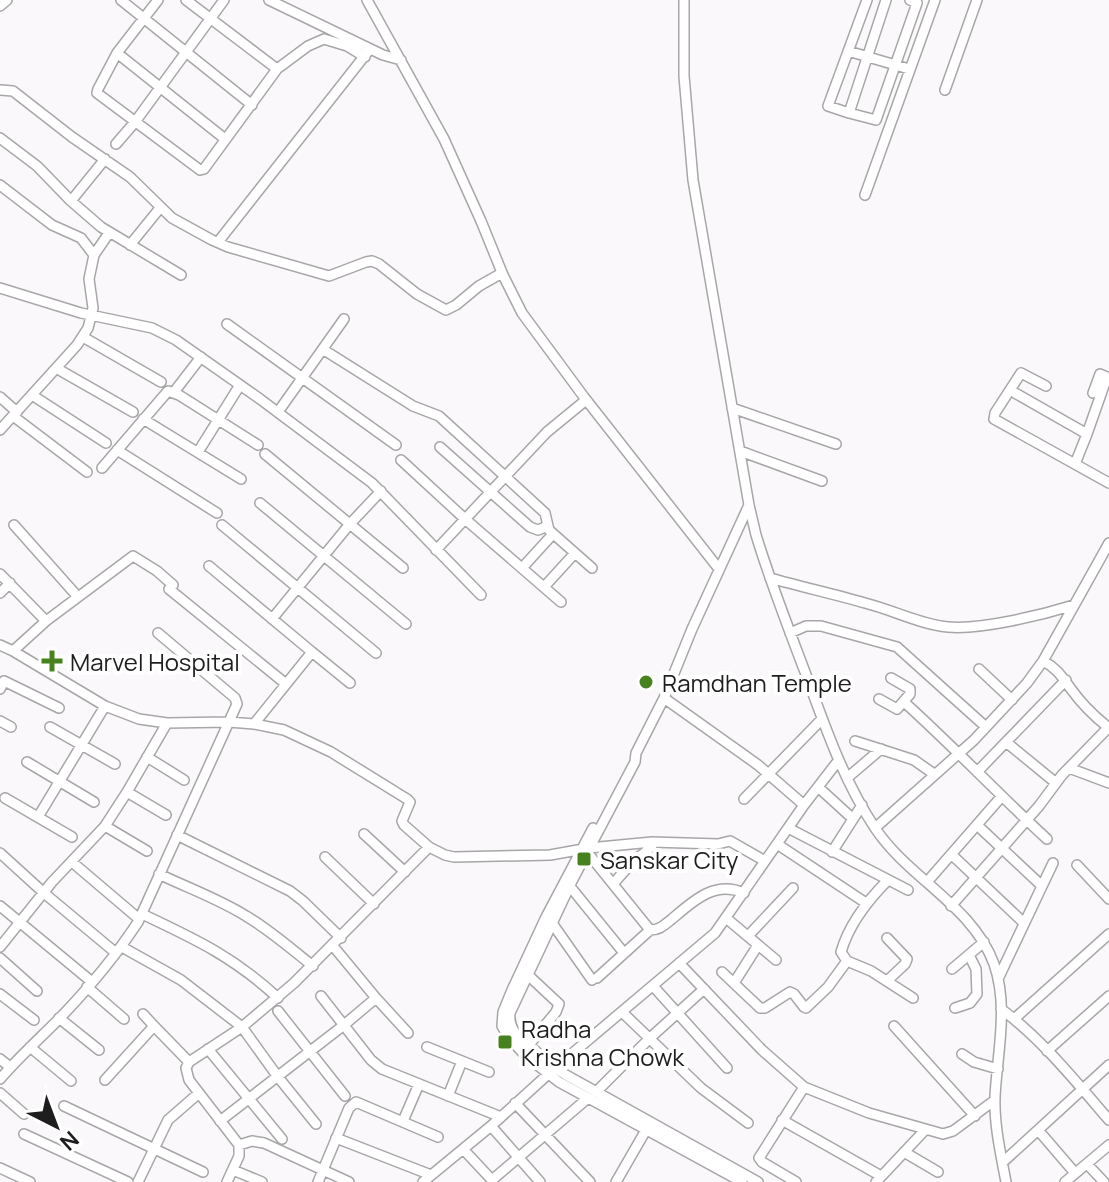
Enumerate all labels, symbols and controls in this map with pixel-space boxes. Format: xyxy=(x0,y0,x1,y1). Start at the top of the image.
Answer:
place label: Marvel Hospital xyxy=(70,645,240,678)
marker: Marvel Hospital xyxy=(41,650,63,672)
place label: Ramdhan Temple xyxy=(662,666,852,699)
marker: Ramdhan Temple xyxy=(637,673,655,691)
place label: Sanskar City xyxy=(600,843,739,876)
marker: Sanskar City xyxy=(575,850,593,868)
place label: Radha Krishna Chowk xyxy=(521,1012,685,1073)
marker: Radha Krishna Chowk xyxy=(496,1033,514,1051)
north arrow xyxy=(16,1086,96,1166)
text: N xyxy=(53,1124,85,1157)

